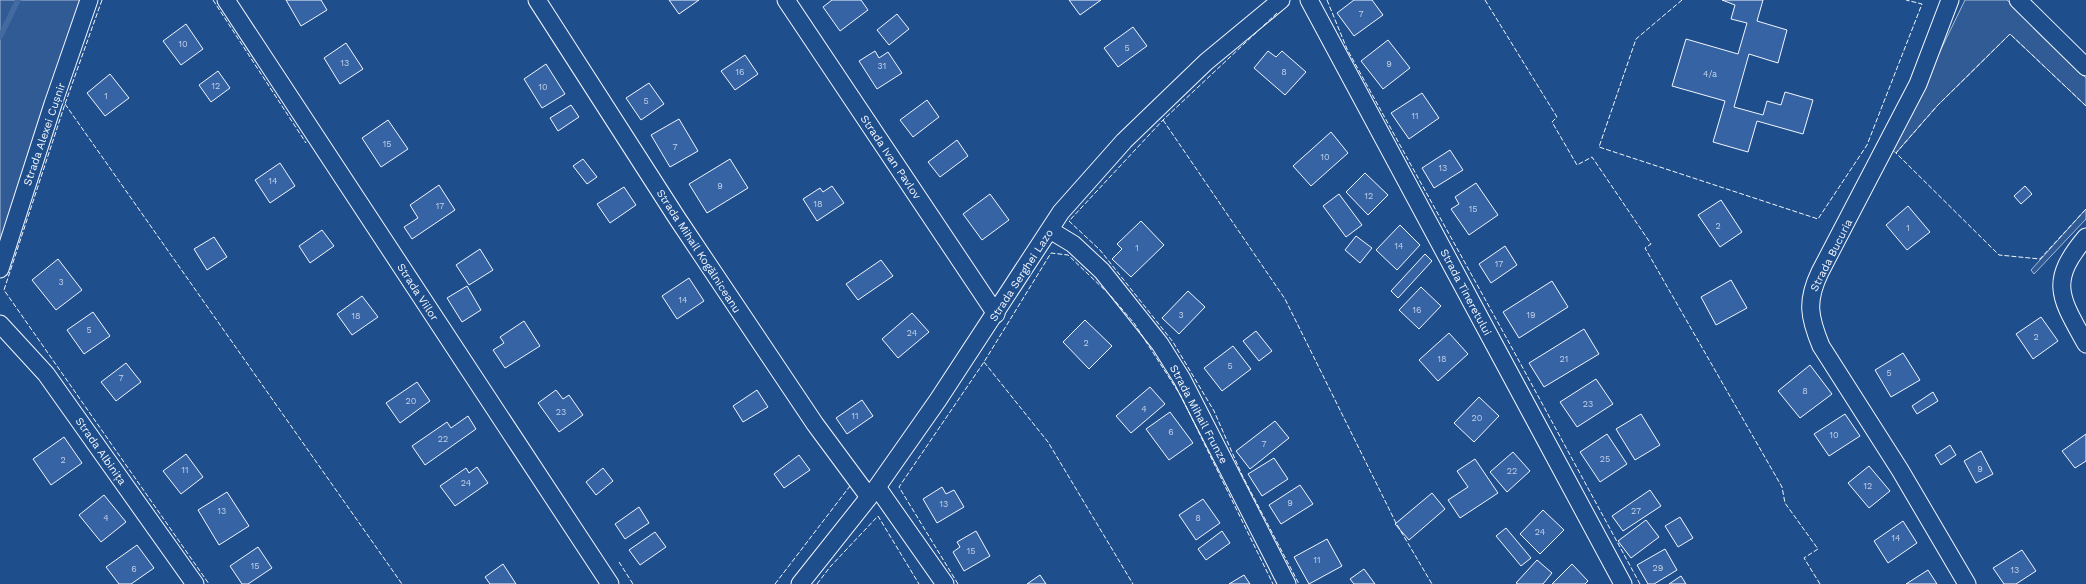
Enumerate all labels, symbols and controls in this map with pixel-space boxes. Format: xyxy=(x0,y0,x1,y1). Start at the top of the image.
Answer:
house number: 7 xyxy=(1358,9,1364,19)
house number: 10 xyxy=(178,39,188,49)
house number: 5 xyxy=(1124,43,1130,53)
house number: 13 xyxy=(341,58,349,68)
house number: 9 xyxy=(1386,59,1392,69)
house number: 31 xyxy=(878,61,886,71)
house number: 16 xyxy=(736,67,744,77)
house number: 8 xyxy=(1281,67,1287,77)
house number: 4/a xyxy=(1703,69,1717,79)
street label: Strada Alexei Cușnir xyxy=(21,80,68,187)
house number: 12 xyxy=(212,81,220,91)
house number: 10 xyxy=(538,82,548,92)
house number: 1 xyxy=(104,91,108,101)
house number: 5 xyxy=(643,96,649,106)
house number: 11 xyxy=(1411,111,1419,121)
street label: Strada Ivan Pavlov xyxy=(858,113,924,202)
house number: 15 xyxy=(383,139,391,149)
house number: 7 xyxy=(672,142,678,152)
house number: 10 xyxy=(1320,152,1330,162)
house number: 13 xyxy=(1439,163,1447,173)
house number: 14 xyxy=(268,176,278,186)
house number: 9 xyxy=(717,181,723,191)
street label: Strada Mihail Kogălniceanu xyxy=(654,187,743,315)
house number: 12 xyxy=(1365,191,1373,201)
house number: 18 xyxy=(813,199,823,209)
house number: 17 xyxy=(436,201,444,211)
house number: 15 xyxy=(1469,204,1477,214)
street label: Strada Bucuria xyxy=(1808,217,1855,294)
house number: 2 xyxy=(1715,221,1721,231)
house number: 1 xyxy=(1906,223,1910,233)
street label: Strada Serghei Lazo xyxy=(987,227,1056,324)
house number: 14 xyxy=(1394,241,1404,251)
house number: 1 xyxy=(1135,243,1139,253)
street label: Strada Tineretului xyxy=(1437,247,1494,338)
house number: 17 xyxy=(1495,259,1503,269)
street label: Strada Viilor xyxy=(394,261,441,324)
house number: 3 xyxy=(58,277,64,287)
house number: 14 xyxy=(678,295,688,305)
house number: 16 xyxy=(1413,305,1421,315)
house number: 3 xyxy=(1178,310,1184,320)
house number: 19 xyxy=(1526,310,1536,320)
house number: 18 xyxy=(351,311,361,321)
house number: 5 xyxy=(86,325,92,335)
house number: 24 xyxy=(907,328,918,338)
house number: 2 xyxy=(2033,332,2039,342)
house number: 2 xyxy=(1083,338,1089,348)
house number: 18 xyxy=(1437,354,1447,364)
house number: 21 xyxy=(1560,354,1568,364)
house number: 5 xyxy=(1227,361,1233,371)
street label: Strada Mihail Frunze xyxy=(1167,362,1230,466)
house number: 5 xyxy=(1886,368,1892,378)
house number: 7 xyxy=(118,373,124,383)
house number: 8 xyxy=(1802,386,1808,396)
house number: 20 xyxy=(406,396,417,406)
house number: 23 xyxy=(1583,399,1593,409)
house number: 4 xyxy=(1141,404,1147,414)
house number: 23 xyxy=(556,407,566,417)
house number: 11 xyxy=(851,411,859,421)
house number: 20 xyxy=(1472,413,1483,423)
street label: Strada Albinița xyxy=(72,415,129,488)
house number: 6 xyxy=(1168,427,1174,437)
house number: 10 xyxy=(1829,430,1839,440)
house number: 22 xyxy=(438,434,448,444)
house number: 7 xyxy=(1261,439,1267,449)
house number: 25 xyxy=(1600,454,1610,464)
house number: 2 xyxy=(60,455,66,465)
house number: 9 xyxy=(1977,464,1983,474)
house number: 11 xyxy=(181,465,189,475)
house number: 22 xyxy=(1507,466,1517,476)
house number: 24 xyxy=(461,478,472,488)
house number: 12 xyxy=(1864,481,1872,491)
house number: 9 xyxy=(1287,498,1293,508)
house number: 13 xyxy=(940,499,948,509)
house number: 13 xyxy=(218,506,226,516)
house number: 27 xyxy=(1631,506,1641,516)
house number: 4 xyxy=(103,513,109,523)
house number: 8 xyxy=(1195,513,1201,523)
house number: 24 xyxy=(1535,527,1546,537)
house number: 14 xyxy=(1891,533,1901,543)
house number: 15 xyxy=(967,546,975,556)
house number: 11 xyxy=(1313,555,1321,565)
house number: 15 xyxy=(251,561,259,571)
house number: 29 xyxy=(1653,563,1663,573)
house number: 6 xyxy=(131,564,137,574)
house number: 13 xyxy=(2011,565,2019,575)

